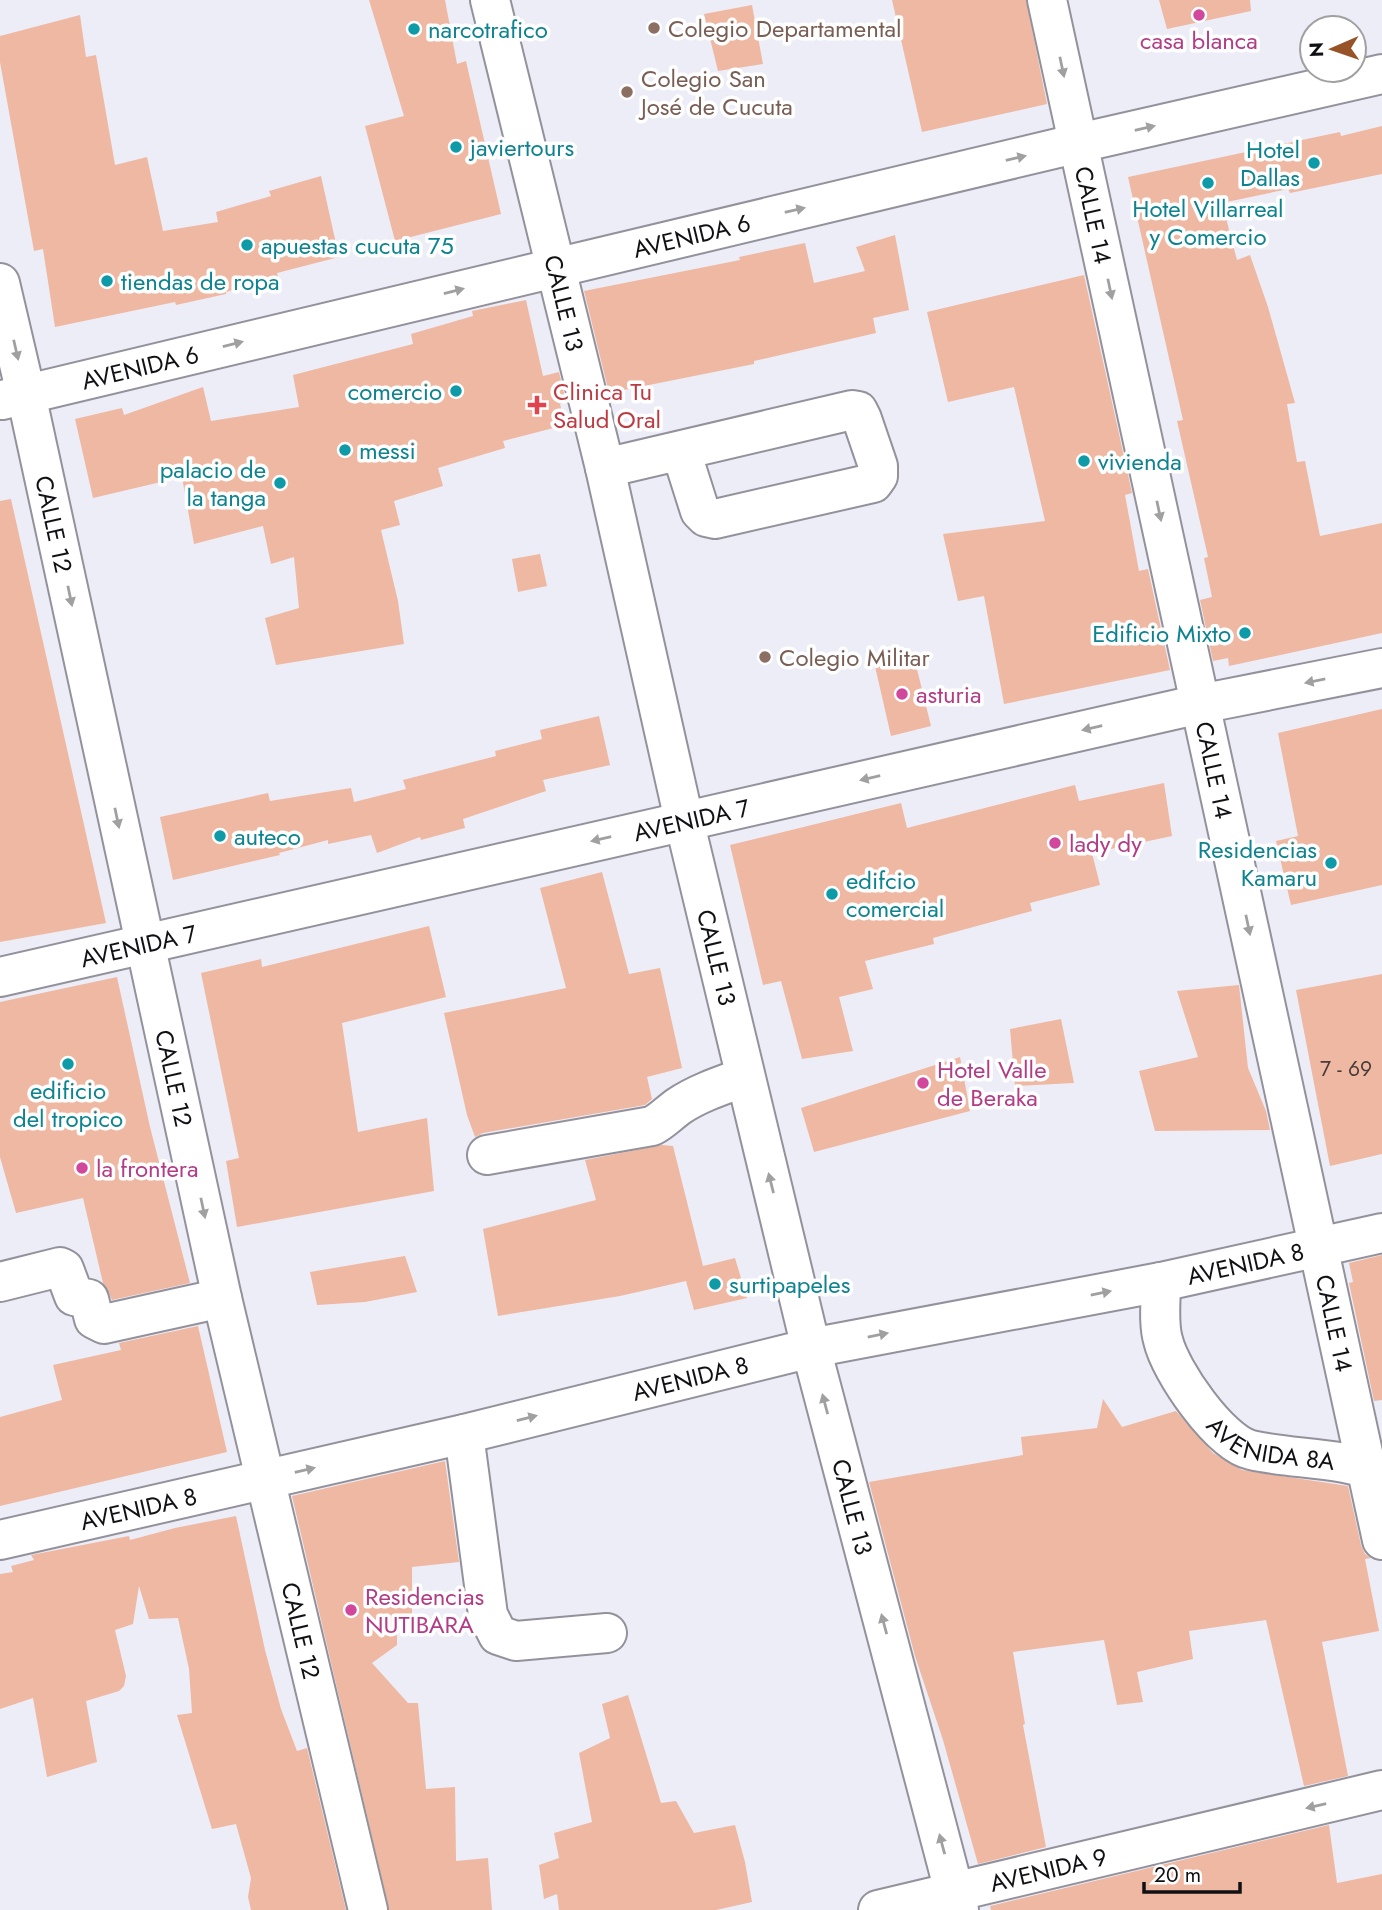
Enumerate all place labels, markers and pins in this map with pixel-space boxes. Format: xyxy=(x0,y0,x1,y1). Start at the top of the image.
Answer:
marker: casa blanca xyxy=(1191,7,1207,23)
place label: Colegio Departamental xyxy=(668,11,902,46)
place label: narcotrafico xyxy=(428,12,548,47)
marker: Colegio Departamental xyxy=(646,20,662,36)
marker: narcotrafico xyxy=(406,21,422,37)
place label: casa blanca xyxy=(1140,23,1258,58)
place label: Colegio San José de Cucuta xyxy=(638,61,793,124)
marker: Colegio San José de Cucuta xyxy=(619,84,635,100)
place label: javiertours xyxy=(468,130,574,165)
place label: Hotel Dallas xyxy=(1240,132,1300,195)
marker: javiertours xyxy=(448,139,464,155)
marker: Hotel Dallas xyxy=(1306,155,1322,171)
marker: Hotel Villarreal y Comercio xyxy=(1200,175,1216,191)
place label: Hotel Villarreal y Comercio xyxy=(1132,191,1284,254)
place label: apuestas cucuta 75 xyxy=(261,228,454,263)
marker: apuestas cucuta 75 xyxy=(239,237,255,253)
place label: tiendas de ropa xyxy=(121,264,280,299)
marker: tiendas de ropa xyxy=(99,273,115,289)
place label: comercio xyxy=(348,374,442,409)
place label: Clinica Tu Salud Oral xyxy=(553,374,661,437)
marker: comercio xyxy=(448,383,464,399)
marker: Clinica Tu Salud Oral xyxy=(527,395,547,415)
place label: messi xyxy=(359,433,416,468)
marker: messi xyxy=(337,442,353,458)
place label: vivienda xyxy=(1098,444,1182,479)
place label: palacio de la tanga xyxy=(160,452,266,515)
marker: vivienda xyxy=(1076,453,1092,469)
marker: palacio de la tanga xyxy=(272,475,288,491)
place label: Edificio Mixto xyxy=(1092,616,1231,651)
marker: Edificio Mixto xyxy=(1237,625,1253,641)
place label: Colegio Militar xyxy=(779,640,930,675)
marker: Colegio Militar xyxy=(757,649,773,665)
place label: asturia xyxy=(916,677,982,712)
marker: asturia xyxy=(894,686,910,702)
place label: auteco xyxy=(234,819,301,854)
place label: lady dy xyxy=(1069,826,1142,861)
marker: auteco xyxy=(212,828,228,844)
place label: Residencias Kamaru xyxy=(1198,832,1317,895)
marker: lady dy xyxy=(1047,835,1063,851)
marker: Residencias Kamaru xyxy=(1323,855,1339,871)
place label: edifcio comercial xyxy=(846,863,944,926)
marker: edifcio comercial xyxy=(824,886,840,902)
place label: Hotel Valle de Beraka xyxy=(937,1052,1047,1115)
marker: edificio del tropico xyxy=(60,1056,76,1072)
place label: edificio del tropico xyxy=(13,1073,123,1136)
marker: Hotel Valle de Beraka xyxy=(915,1075,931,1091)
place label: la frontera xyxy=(96,1151,199,1186)
marker: la frontera xyxy=(74,1160,90,1176)
place label: surtipapeles xyxy=(729,1267,850,1302)
marker: surtipapeles xyxy=(707,1276,723,1292)
place label: Residencias NUTIBARA xyxy=(365,1579,484,1642)
marker: Residencias NUTIBARA xyxy=(343,1602,359,1618)

